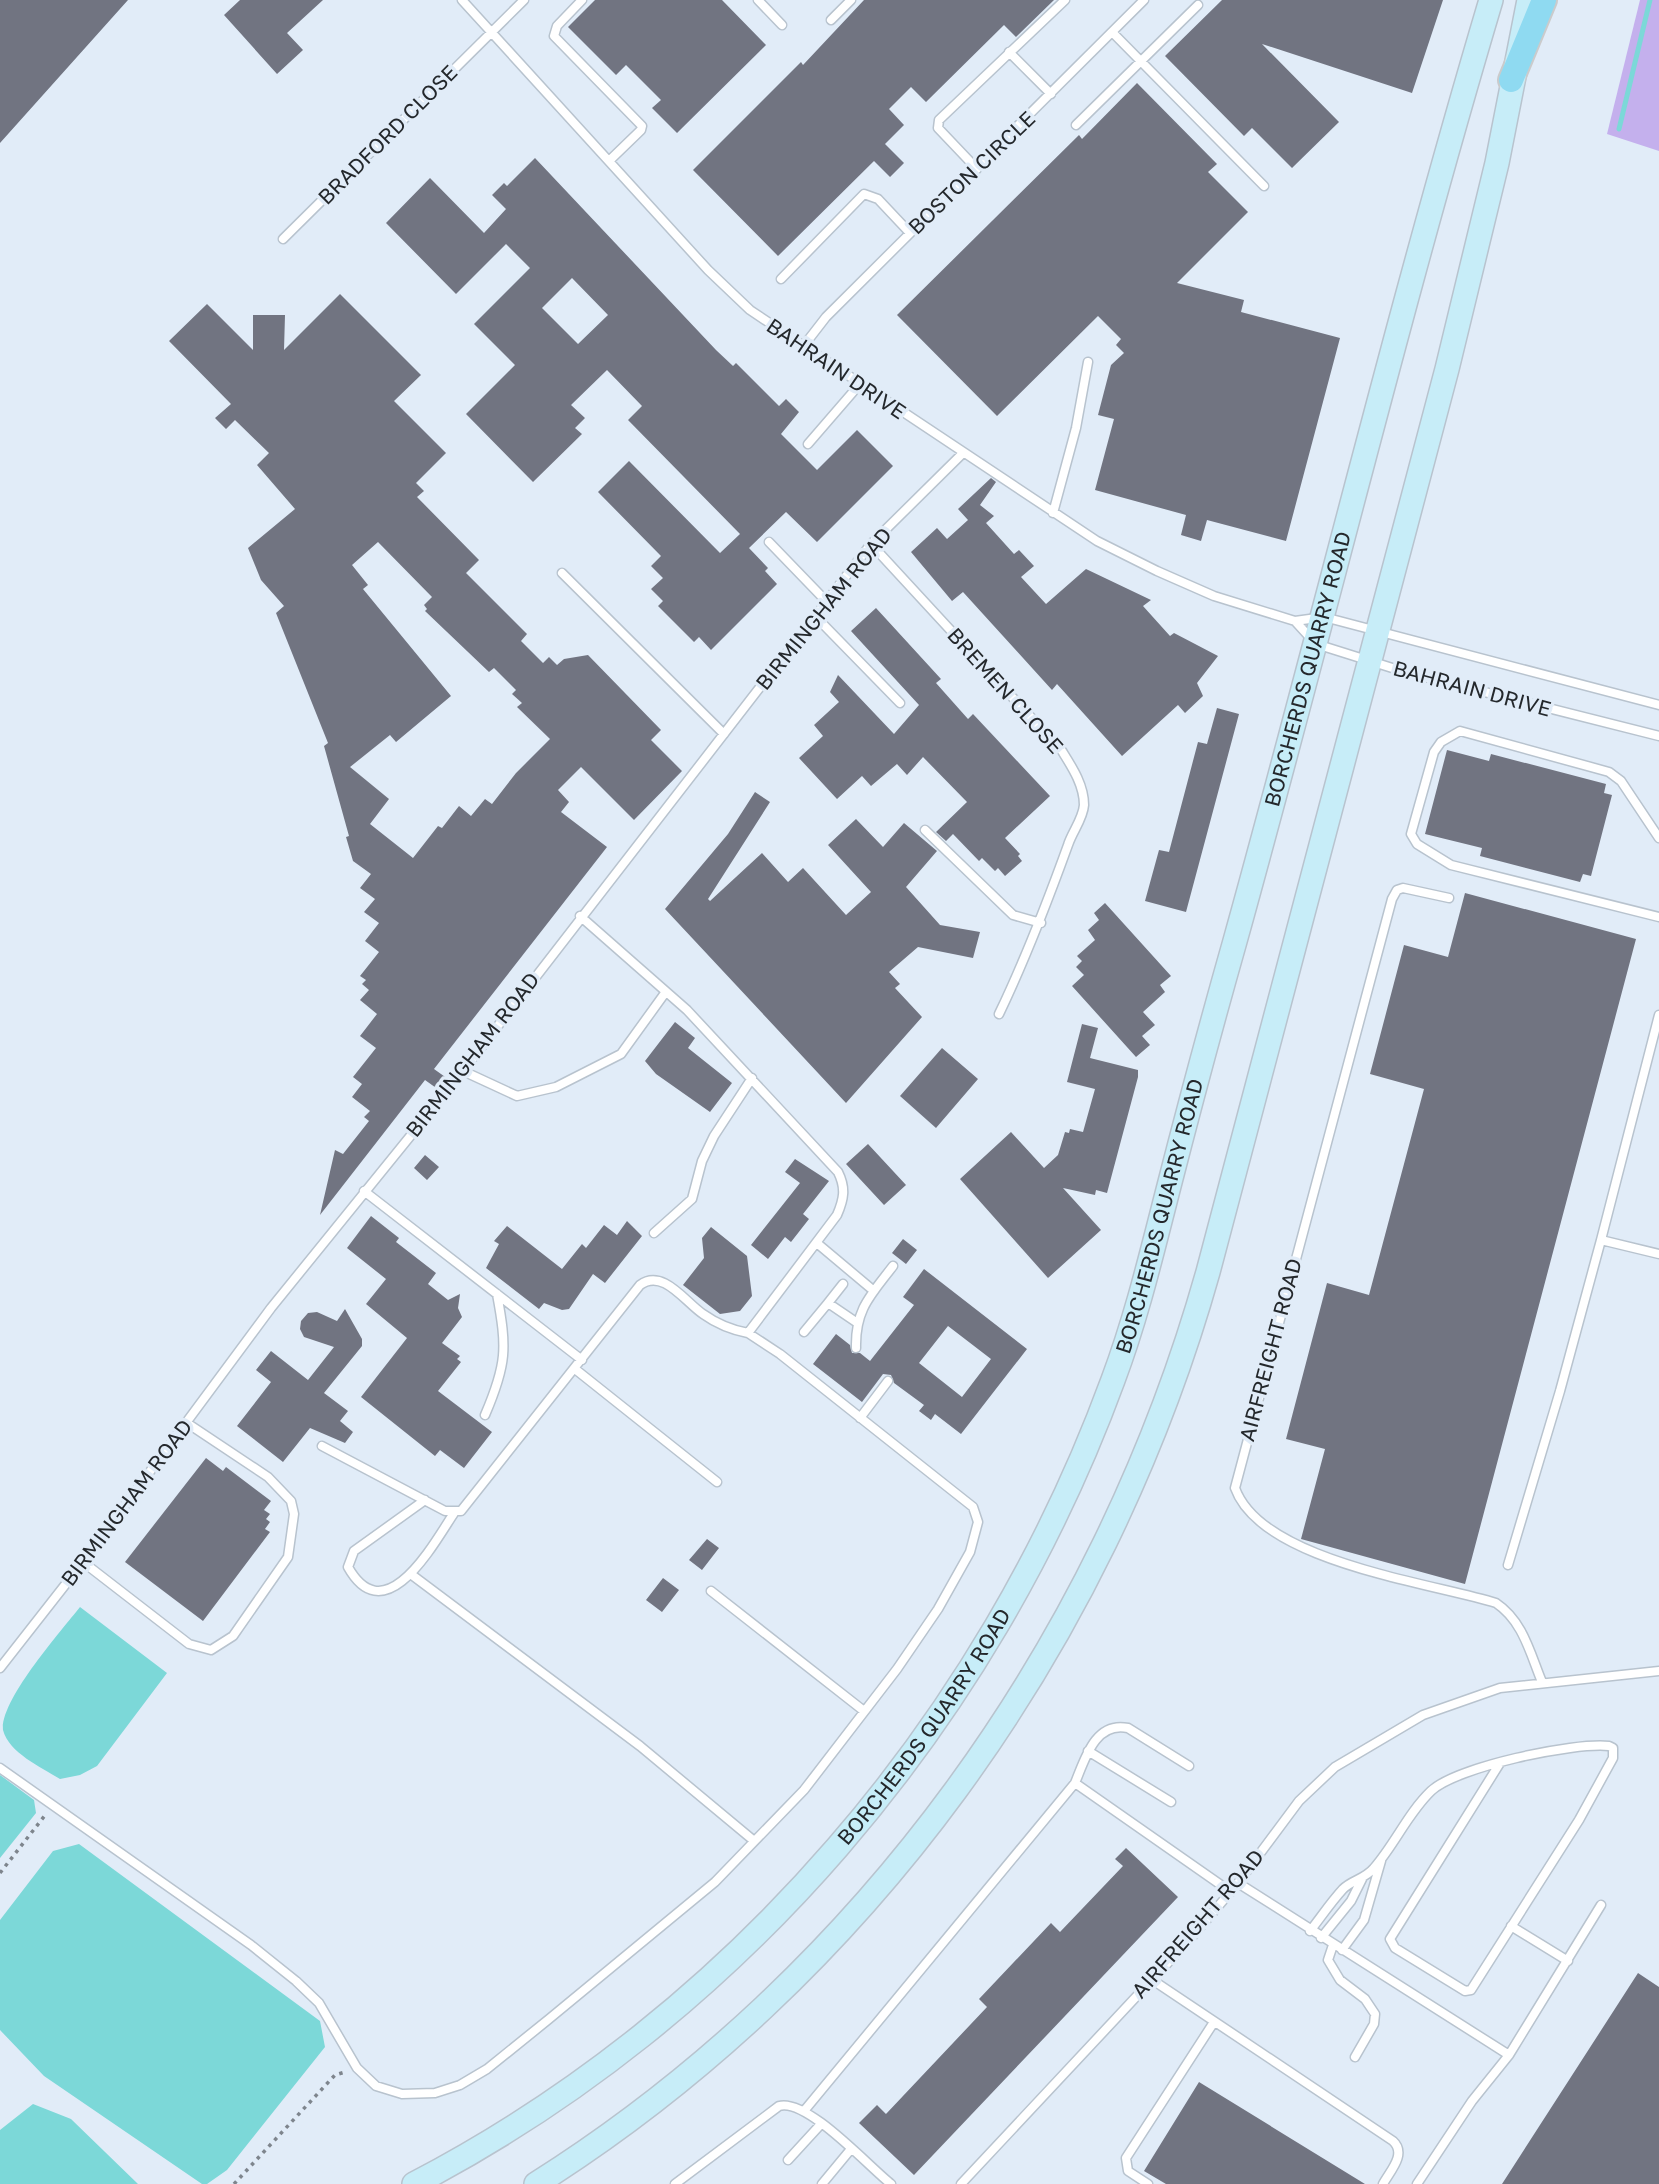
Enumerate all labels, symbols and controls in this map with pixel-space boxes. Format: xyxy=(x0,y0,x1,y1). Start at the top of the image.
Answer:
street label: BRADFORD CLOSE xyxy=(312,59,462,209)
street label: BOSTON CIRCLE xyxy=(902,105,1040,239)
street label: BAHRAIN DRIVE xyxy=(762,312,911,424)
street label: BIRMINGHAM ROAD xyxy=(750,522,897,695)
street label: BORCHERDS QUARRY ROAD xyxy=(1258,528,1356,809)
street label: BREMEN CLOSE xyxy=(942,622,1069,759)
street label: BAHRAIN DRIVE xyxy=(1391,654,1554,722)
street label: BIRMINGHAM ROAD xyxy=(400,967,545,1142)
street label: BORCHERDS QUARRY ROAD xyxy=(1109,1076,1209,1357)
street label: AIRFREIGHT ROAD xyxy=(1233,1255,1307,1444)
street label: BIRMINGHAM ROAD xyxy=(55,1414,197,1591)
street label: BORCHERDS QUARRY ROAD xyxy=(831,1604,1016,1850)
street label: AIRFREIGHT ROAD xyxy=(1126,1844,1269,2003)

